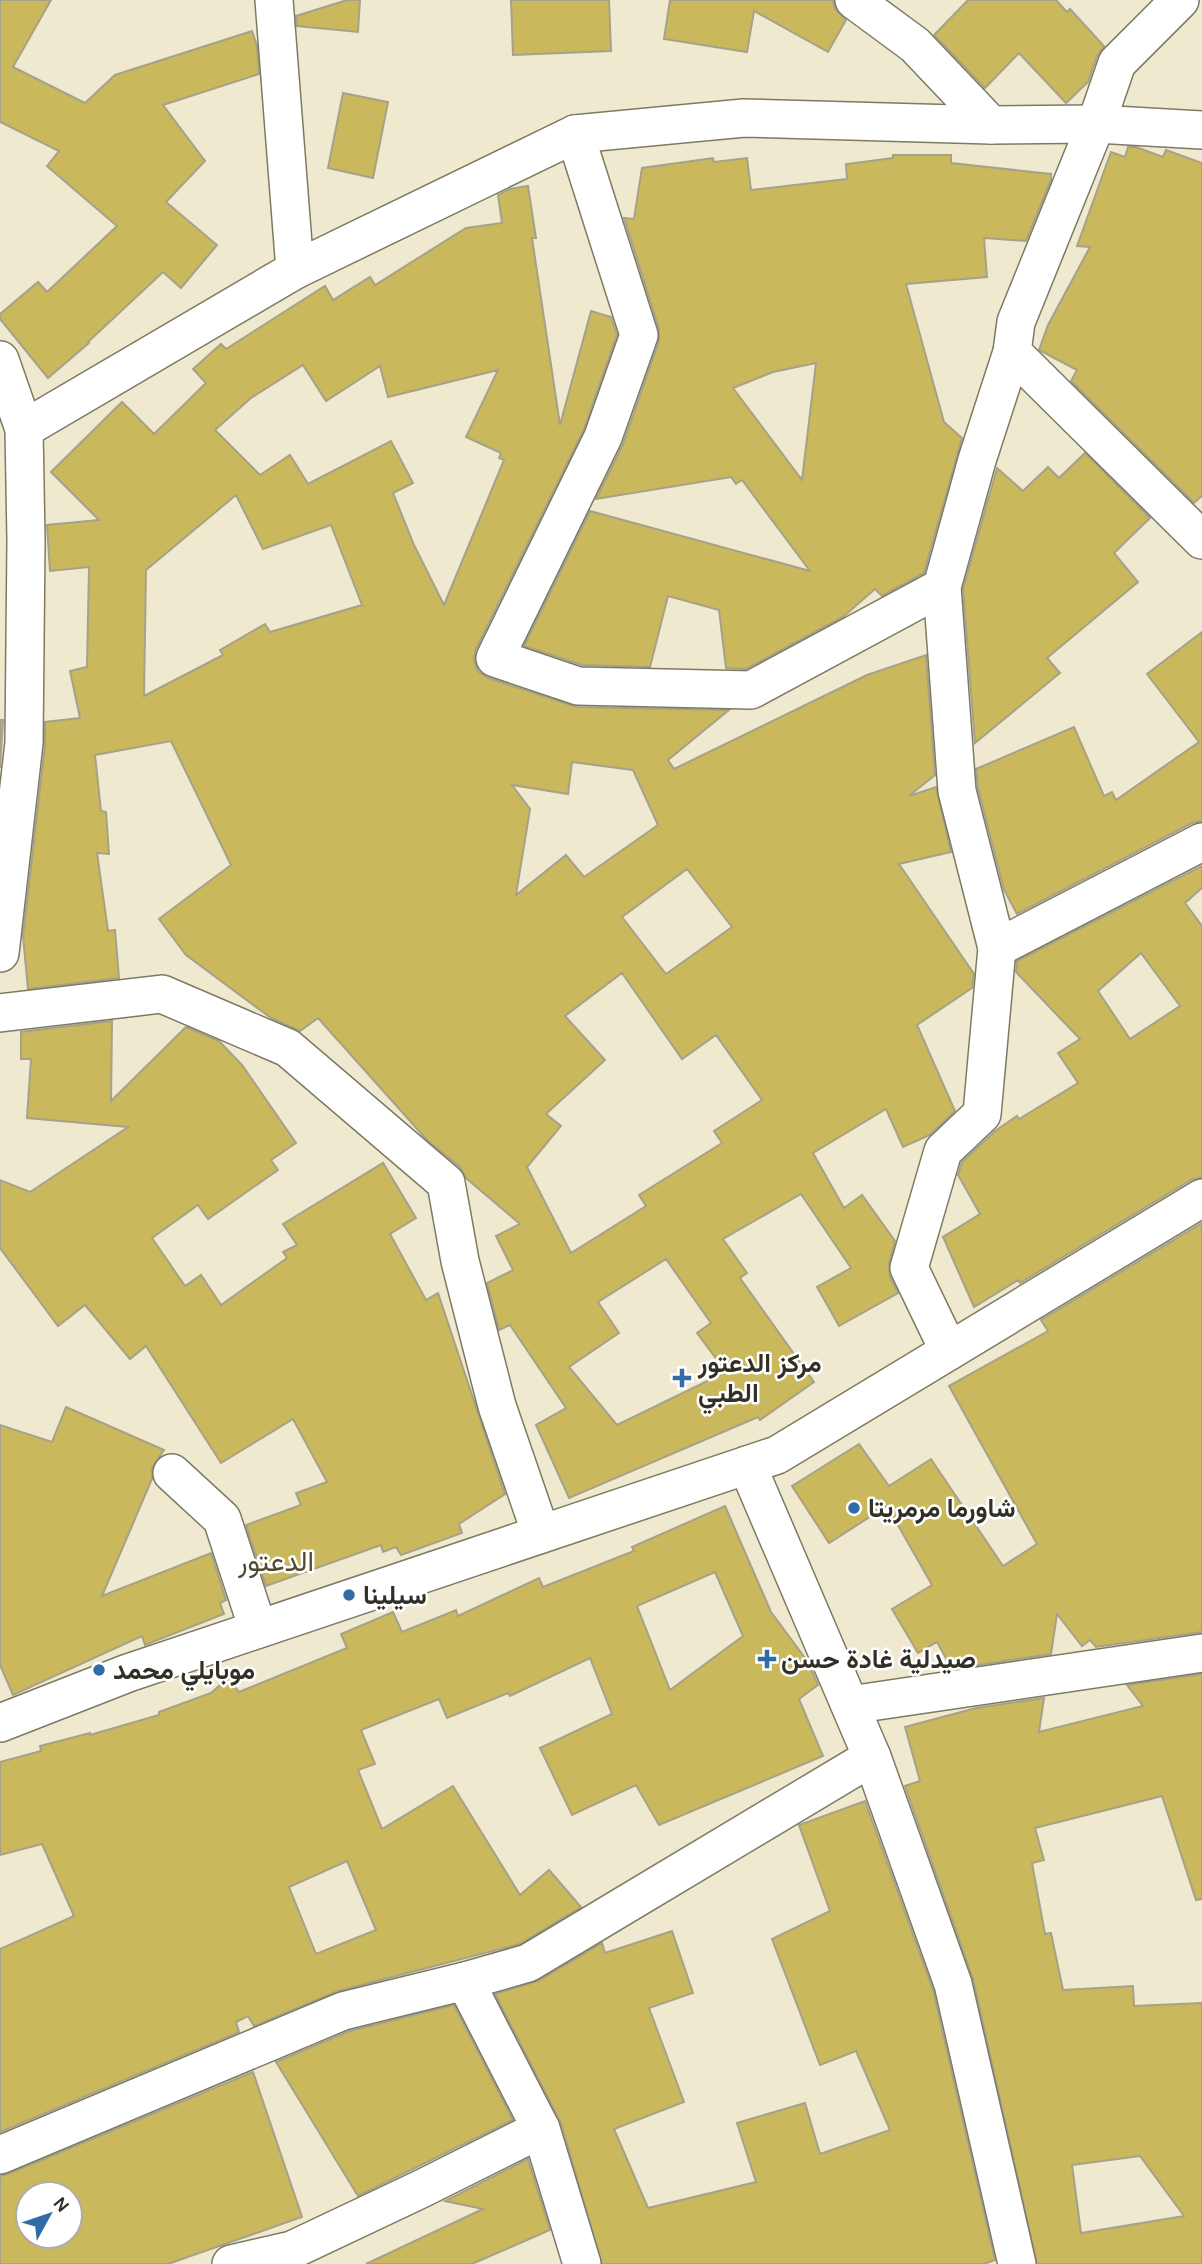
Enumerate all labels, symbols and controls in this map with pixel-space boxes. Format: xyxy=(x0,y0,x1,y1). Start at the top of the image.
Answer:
place label: مركز الدعتور الطبي xyxy=(697,1348,822,1415)
marker: مركز الدعتور الطبي xyxy=(672,1368,692,1388)
place label: شاورما مرمريتا xyxy=(868,1493,1015,1524)
marker: شاورما مرمريتا xyxy=(846,1500,862,1516)
district label: الدعتور xyxy=(237,1545,314,1579)
place label: سيلينا xyxy=(363,1580,427,1611)
marker: سيلينا xyxy=(341,1587,357,1603)
place label: صيدلية غادة حسن xyxy=(781,1644,976,1675)
marker: صيدلية غادة حسن xyxy=(759,1651,775,1667)
place label: موبايلي محمد xyxy=(113,1655,255,1692)
marker: موبايلي محمد xyxy=(91,1662,107,1678)
north arrow xyxy=(14,2180,84,2250)
text: N xyxy=(48,2192,74,2217)

